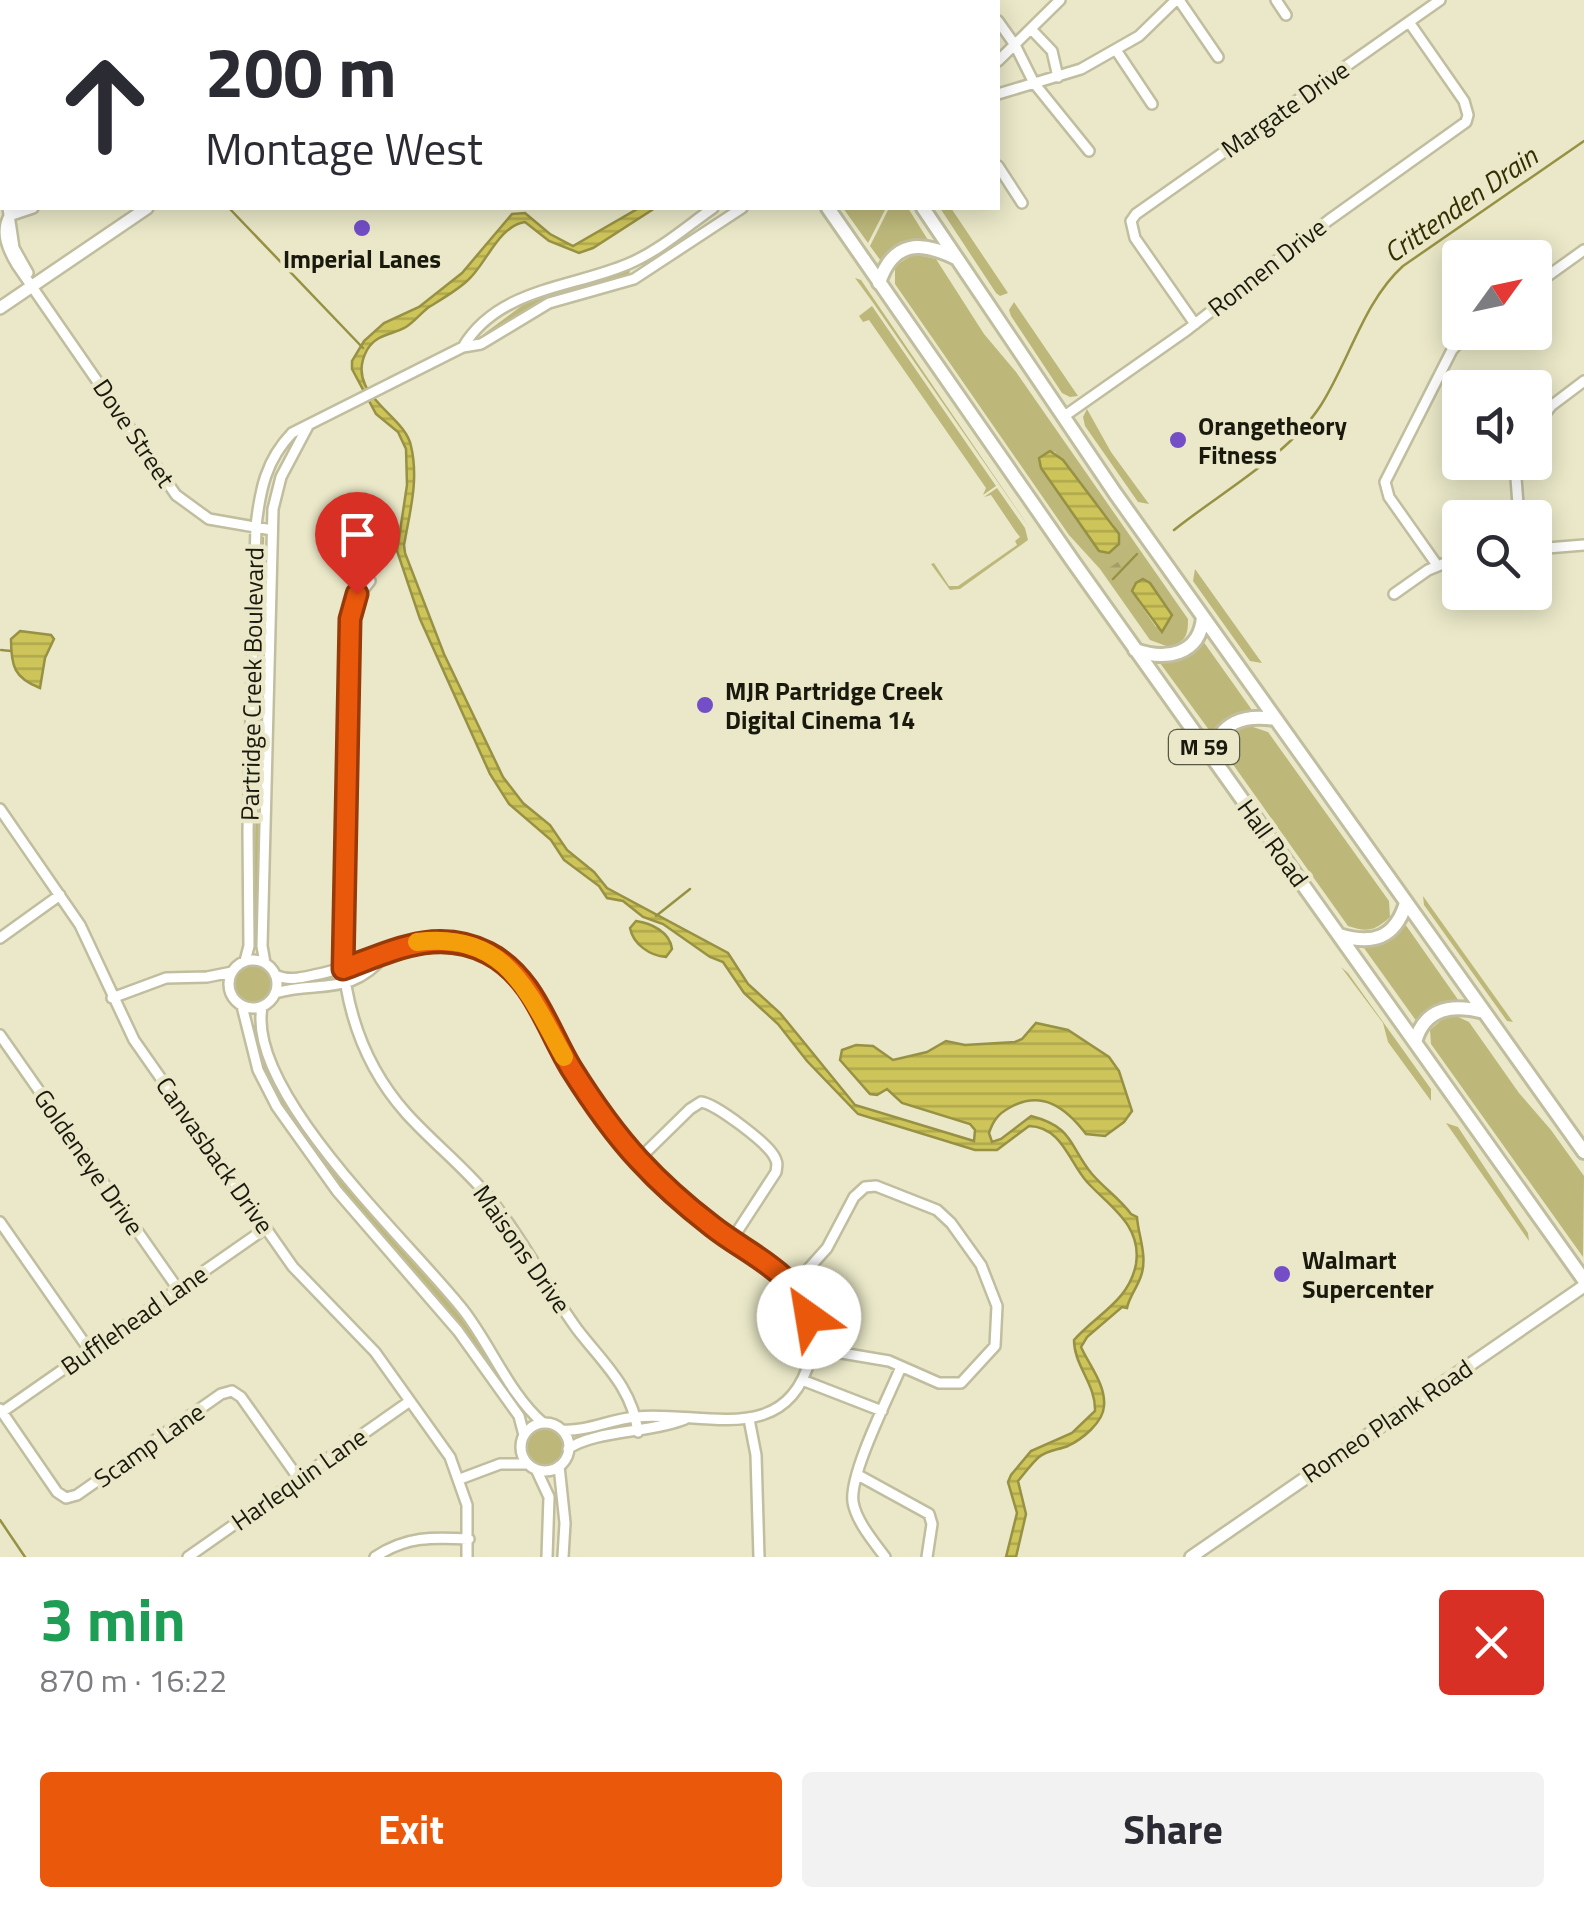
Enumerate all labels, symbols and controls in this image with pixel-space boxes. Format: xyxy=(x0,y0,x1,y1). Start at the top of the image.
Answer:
text: 200 m xyxy=(205,18,397,124)
icon: ahead xyxy=(40,40,170,170)
street label: Margate Drive xyxy=(1213,51,1357,167)
text: Montage West xyxy=(205,114,483,182)
water label: Crittenden Drain xyxy=(1374,134,1547,273)
street label: Ronnen Drive xyxy=(1200,208,1334,326)
marker: Imperial Lanes xyxy=(351,217,373,239)
place label: Imperial Lanes xyxy=(283,240,441,278)
north arrow xyxy=(1442,240,1552,350)
map controls xyxy=(1442,240,1552,610)
button: sound xyxy=(1442,370,1552,480)
street label: Dove Street xyxy=(84,371,184,495)
place label: Orangetheory Fitness xyxy=(1198,407,1348,474)
marker: Orangetheory Fitness xyxy=(1167,429,1189,451)
pin xyxy=(315,492,400,595)
button: search xyxy=(1442,500,1552,610)
icon: arrive xyxy=(330,507,385,562)
street label: Partridge Creek Boulevard xyxy=(231,547,273,821)
place label: MJR Partridge Creek Digital Cinema 14 xyxy=(725,672,943,739)
marker: MJR Partridge Creek Digital Cinema 14 xyxy=(694,694,716,716)
road number: M 59 xyxy=(1169,730,1239,764)
street label: Hall Road xyxy=(1228,791,1318,895)
street label: Canvasback Drive xyxy=(147,1069,283,1241)
street label: Goldeneye Drive xyxy=(24,1081,154,1243)
street label: Maisons Drive xyxy=(464,1177,580,1321)
place label: Walmart Supercenter xyxy=(1302,1241,1434,1308)
street label: Bufflehead Lane xyxy=(53,1255,215,1385)
marker: Walmart Supercenter xyxy=(1271,1263,1293,1285)
position arrow xyxy=(757,1265,861,1369)
street label: Romeo Plank Road xyxy=(1294,1350,1480,1492)
street label: Scamp Lane xyxy=(86,1393,212,1497)
street label: Harlequin Lane xyxy=(223,1418,375,1540)
text: 3 min xyxy=(40,1573,186,1664)
button: close xyxy=(1439,1590,1544,1695)
text: 870 m · 16:22 xyxy=(40,1656,227,1704)
button: Exit xyxy=(40,1772,782,1887)
button: Share xyxy=(802,1772,1544,1887)

